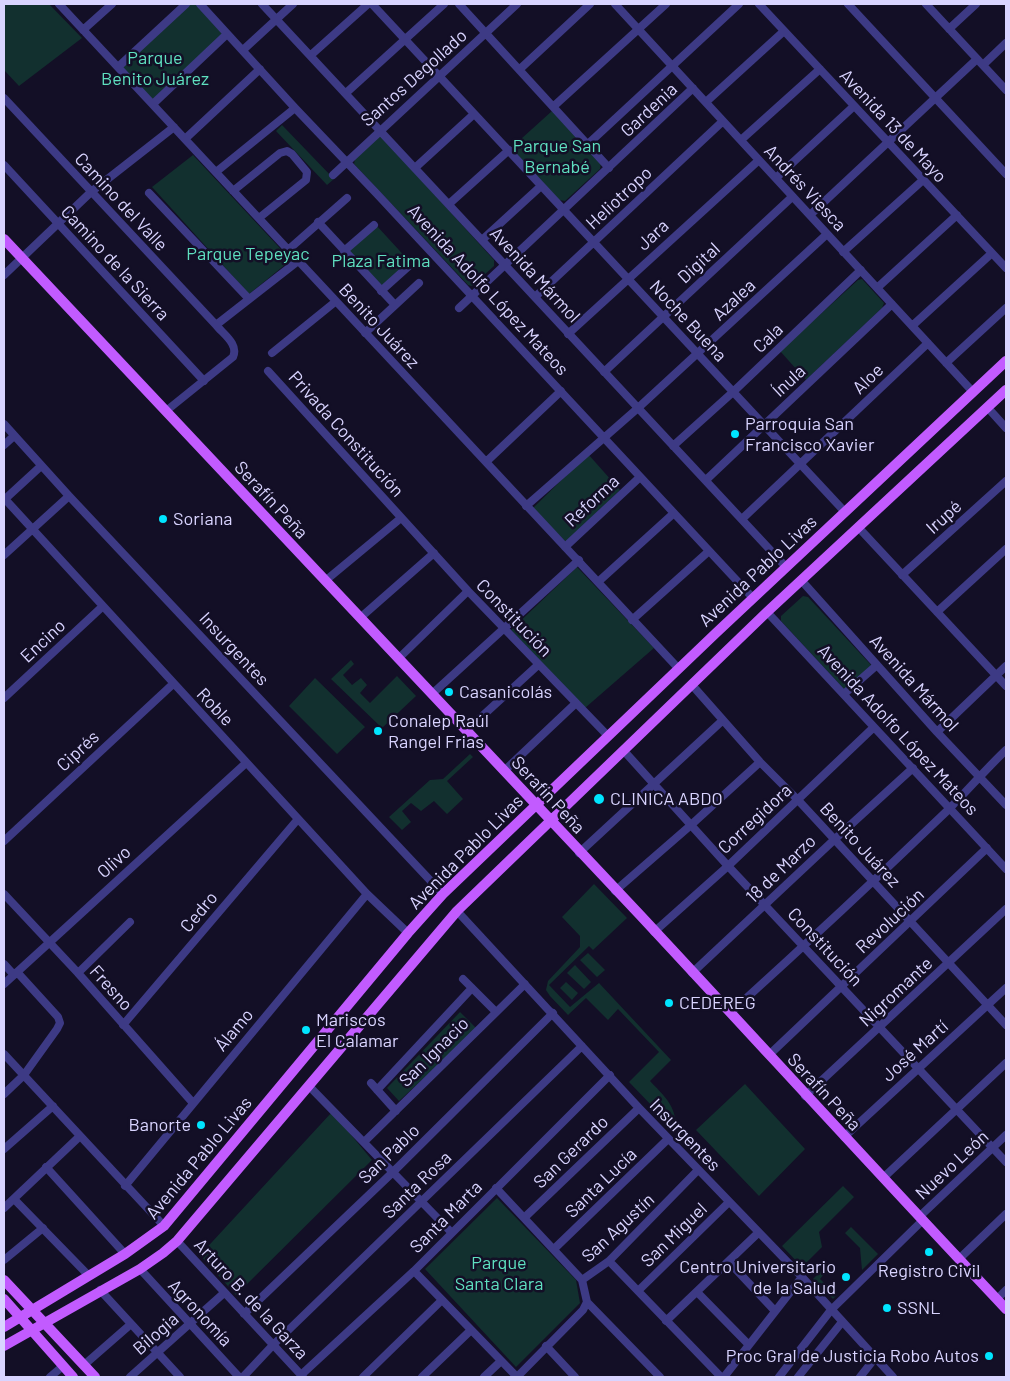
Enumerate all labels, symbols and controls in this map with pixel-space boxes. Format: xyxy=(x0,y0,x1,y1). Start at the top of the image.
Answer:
street label: Santos Degollado xyxy=(357,25,471,131)
park label: Parque Benito Juárez xyxy=(101,47,209,90)
street label: Avenida 13 de Mayo xyxy=(835,65,951,187)
street label: Gardenia xyxy=(616,78,682,142)
park label: Parque San Bernabé xyxy=(513,135,601,178)
street label: Andrés Viesca xyxy=(759,140,851,236)
street label: Camino del Valle xyxy=(70,148,172,256)
street label: Heliotropo xyxy=(582,162,656,234)
street label: Avenida Adolfo López Mateos xyxy=(403,200,573,380)
street label: Camino de la Sierra xyxy=(56,201,174,325)
street label: Jara xyxy=(633,215,673,255)
street label: Avenida Mármol xyxy=(485,223,585,327)
street label: Digital xyxy=(673,238,725,288)
park label: Parque Tepeyac xyxy=(186,243,310,265)
park label: Plaza Fatima xyxy=(332,250,430,272)
street label: Azalea xyxy=(708,275,760,325)
street label: Noche Buena xyxy=(645,276,731,366)
street label: Benito Juárez xyxy=(334,279,424,373)
street label: Cala xyxy=(749,319,787,357)
street label: Aloe xyxy=(848,359,888,399)
street label: Ínula xyxy=(768,360,810,402)
street label: Privada Constitución xyxy=(284,367,408,501)
place label: Parroquia San Francisco Xavier xyxy=(745,413,874,456)
marker: Parroquia San Francisco Xavier xyxy=(729,428,741,440)
street label: Serafín Peña xyxy=(230,457,312,543)
street label: Reforma xyxy=(560,470,624,532)
street label: Irupé xyxy=(922,496,966,538)
place label: Soriana xyxy=(173,508,233,530)
street label: Avenida Pablo Livas xyxy=(695,511,821,631)
marker: Soriana xyxy=(157,513,169,525)
street label: Constitución xyxy=(472,575,556,661)
street label: Insurgentes xyxy=(195,608,273,690)
street label: Encino xyxy=(16,615,70,667)
street label: Avenida Mármol xyxy=(865,630,963,736)
street label: Avenida Adolfo López Mateos xyxy=(813,640,983,820)
place label: Casanicolás xyxy=(459,681,552,703)
street label: Roble xyxy=(192,683,238,731)
marker: Casanicolás xyxy=(443,686,455,698)
place label: Conalep Raúl Rangel Frias xyxy=(388,710,489,752)
marker: Conalep Raúl Rangel Frias xyxy=(372,725,384,737)
street label: Ciprés xyxy=(52,726,104,776)
street label: Serafín Peña xyxy=(507,752,589,838)
street label: Corregidora xyxy=(714,779,796,859)
place label: CLINICA ABDO xyxy=(610,788,723,810)
street label: Avenida Pablo Livas xyxy=(404,790,528,914)
marker: CLINICA ABDO xyxy=(592,792,606,806)
street label: Benito Juárez xyxy=(815,798,905,892)
street label: 18 de Marzo xyxy=(742,830,820,908)
street label: Olivo xyxy=(93,841,135,883)
street label: Revolución xyxy=(851,884,929,958)
street label: Cedro xyxy=(176,887,222,937)
street label: Constitución xyxy=(783,903,867,991)
street label: Nigromante xyxy=(855,953,937,1031)
street label: Fresno xyxy=(85,961,137,1015)
place label: CEDEREG xyxy=(679,992,756,1014)
marker: CEDEREG xyxy=(663,997,675,1009)
street label: Álamo xyxy=(210,1004,258,1056)
place label: Mariscos El Calamar xyxy=(316,1009,399,1052)
street label: San Ignacio xyxy=(395,1013,473,1091)
street label: José Martí xyxy=(878,1016,952,1086)
marker: Mariscos El Calamar xyxy=(300,1024,312,1036)
street label: Serafín Peña xyxy=(783,1049,865,1135)
street label: Avenida Pablo Livas xyxy=(141,1092,257,1224)
street label: Insurgentes xyxy=(645,1094,725,1176)
street label: San Gerardo xyxy=(529,1111,613,1193)
place label: Banorte xyxy=(129,1114,191,1136)
marker: Banorte xyxy=(195,1119,207,1131)
street label: San Pablo xyxy=(354,1120,424,1188)
street label: Nuevo León xyxy=(911,1126,993,1204)
street label: Santa Lucía xyxy=(561,1144,641,1222)
street label: Santa Rosa xyxy=(378,1147,456,1223)
street label: Santa Marta xyxy=(405,1176,487,1258)
street label: San Agustín xyxy=(577,1189,659,1267)
street label: San Miguel xyxy=(636,1198,712,1272)
street label: Arturo B. de la Garza xyxy=(189,1234,313,1364)
marker: Registro Civil xyxy=(923,1246,935,1258)
park label: Parque Santa Clara xyxy=(455,1252,543,1294)
place label: Centro Universitario de la Salud xyxy=(679,1256,836,1298)
place label: Registro Civil xyxy=(878,1260,980,1282)
marker: Centro Universitario de la Salud xyxy=(840,1271,852,1283)
street label: Agronomía xyxy=(164,1275,236,1351)
place label: SSNL xyxy=(897,1297,940,1319)
marker: SSNL xyxy=(881,1302,893,1314)
street label: Bilogia xyxy=(129,1308,183,1360)
place label: Proc Gral de Justicia Robo Autos xyxy=(726,1345,979,1367)
marker: Proc Gral de Justicia Robo Autos xyxy=(983,1350,995,1362)

